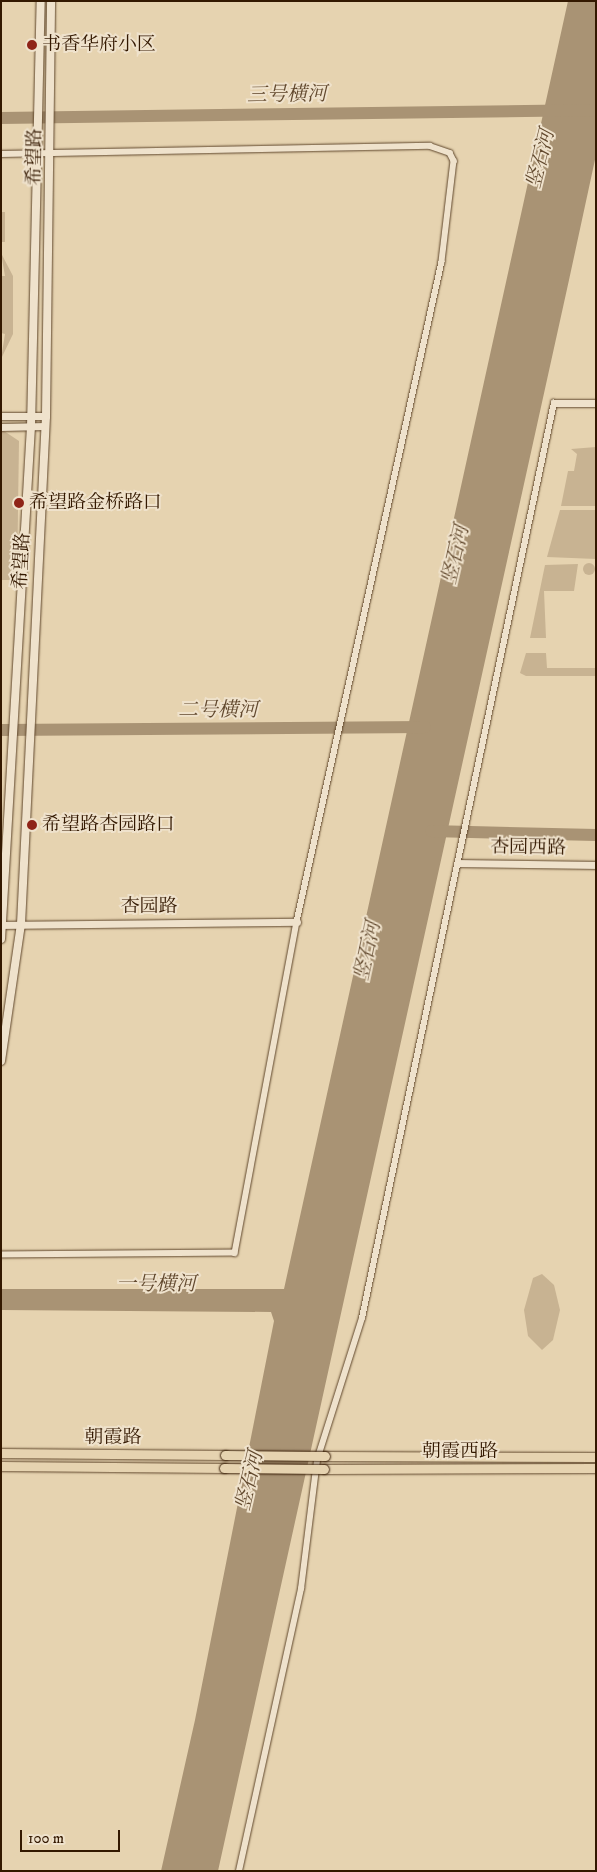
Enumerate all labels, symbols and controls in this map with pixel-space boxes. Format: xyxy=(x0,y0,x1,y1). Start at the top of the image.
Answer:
place label: 书香华府小区 xyxy=(42,34,156,56)
marker: 书香华府小区 xyxy=(26,39,38,51)
water label: 三号横河 xyxy=(247,82,327,108)
water label: 竖石河 xyxy=(522,127,560,191)
street label: 希望路 xyxy=(23,128,47,186)
place label: 希望路金桥路口 xyxy=(29,492,162,514)
marker: 希望路金桥路口 xyxy=(13,497,25,509)
water label: 竖石河 xyxy=(438,523,474,587)
street label: 希望路 xyxy=(9,532,35,590)
water label: 二号横河 xyxy=(178,698,258,722)
place label: 希望路杏园路口 xyxy=(42,814,175,836)
marker: 希望路杏园路口 xyxy=(26,819,38,831)
street label: 杏园西路 xyxy=(490,836,566,860)
street label: 杏园路 xyxy=(121,896,177,918)
water label: 竖石河 xyxy=(350,919,386,983)
water label: 一号横河 xyxy=(116,1272,196,1296)
street label: 朝霞路 xyxy=(85,1427,141,1449)
street label: 朝霞西路 xyxy=(422,1441,498,1463)
water label: 竖石河 xyxy=(232,1449,268,1513)
scale bar xyxy=(22,1820,122,1852)
text: 100 m xyxy=(28,1829,64,1848)

